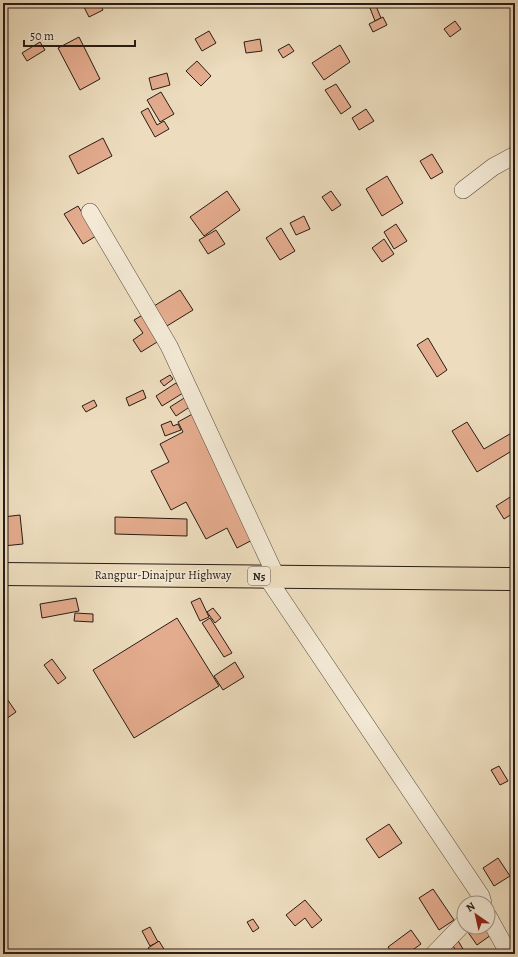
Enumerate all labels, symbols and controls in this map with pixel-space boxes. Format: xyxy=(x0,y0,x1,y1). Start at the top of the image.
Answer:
scale bar xyxy=(24,22,135,48)
text: 50 m xyxy=(30,28,54,44)
street label: Rangpur-Dinajpur Highway xyxy=(95,567,232,583)
road number: N5 xyxy=(248,567,270,585)
north arrow xyxy=(456,895,496,935)
text: N xyxy=(463,899,478,916)

